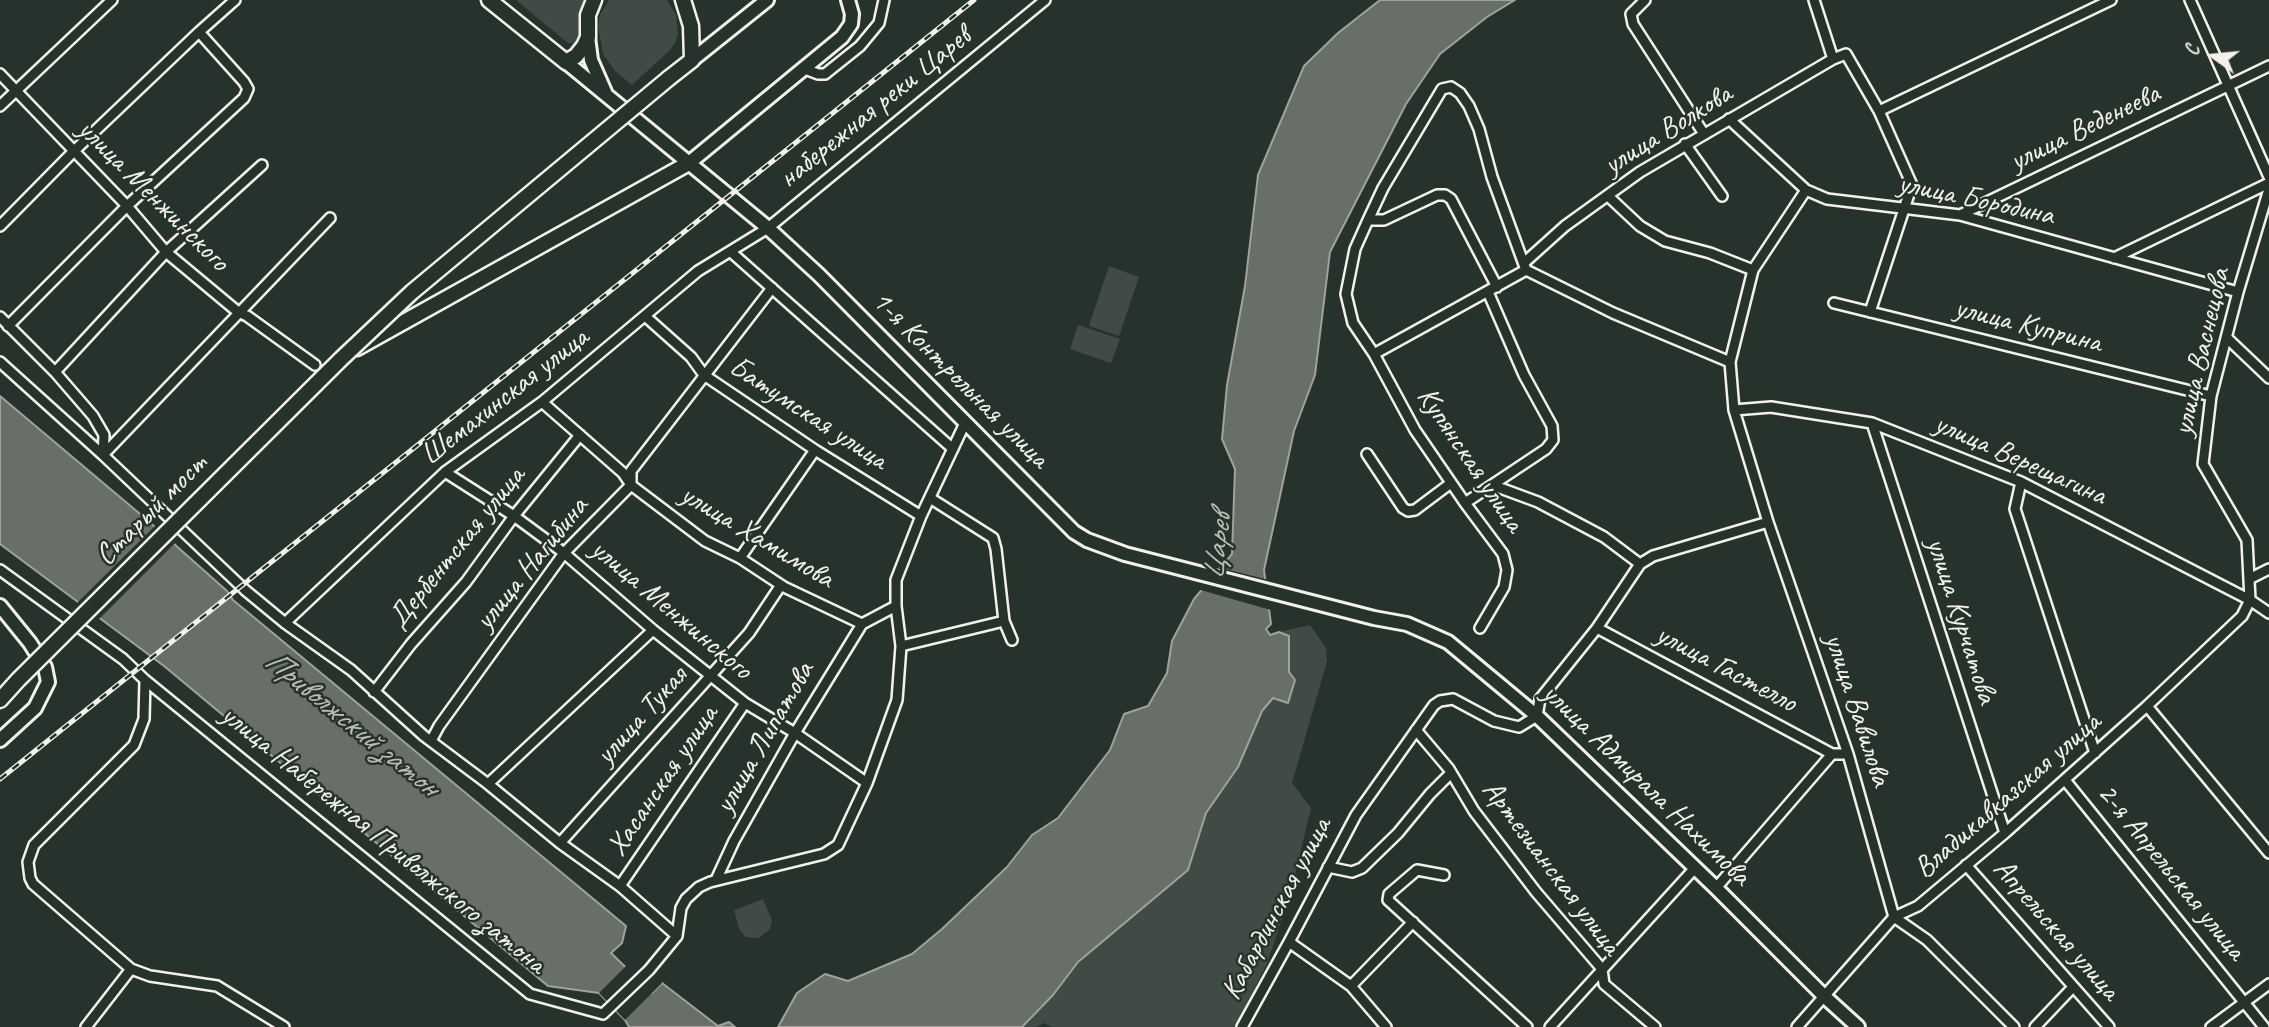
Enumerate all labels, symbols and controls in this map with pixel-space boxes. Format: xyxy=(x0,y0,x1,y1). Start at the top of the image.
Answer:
street label: набережная реки Царев xyxy=(772,19,978,197)
north arrow xyxy=(2178,21,2248,91)
text: С xyxy=(2180,43,2206,58)
street label: улица Волкова xyxy=(1597,76,1739,184)
street label: улица Веденеева xyxy=(2004,76,2166,180)
street label: улица Менжинского xyxy=(69,112,237,280)
street label: улица Бородина xyxy=(1895,166,2057,234)
street label: улица Васнецова xyxy=(2165,265,2239,439)
street label: 1-я Контрольная улица xyxy=(864,284,1056,476)
street label: улица Куприна xyxy=(1951,290,2105,362)
street label: Шемахинская улица xyxy=(414,320,596,474)
street label: Батумская улица xyxy=(722,349,894,479)
street label: Купянская улица xyxy=(1408,381,1532,539)
street label: улица Верещагина xyxy=(1928,406,2112,514)
street label: Старый мост xyxy=(88,446,216,574)
street label: Дербентская улица xyxy=(381,460,533,636)
street label: улица Хамимова xyxy=(674,477,840,597)
street label: улица Нагибина xyxy=(467,490,597,638)
water label: Царев xyxy=(1195,512,1241,582)
street label: улица Менжинского xyxy=(583,532,759,688)
street label: улица Курчатова xyxy=(1917,534,2005,708)
street label: улица Гастелло xyxy=(1649,617,1803,721)
street label: улица Вавилова xyxy=(1815,629,1899,791)
water label: Приволжский затон xyxy=(256,642,446,806)
street label: улица Липатова xyxy=(707,656,823,820)
street label: улица Тукая xyxy=(588,659,696,773)
street label: улица Адмирала Нахимова xyxy=(1534,676,1758,894)
street label: улица Набережная Приволжского затона xyxy=(213,698,553,982)
street label: Хасанская улица xyxy=(599,699,727,863)
street label: Владикавказская улица xyxy=(1907,705,2109,887)
street label: Артезианская улица xyxy=(1474,773,1628,963)
street label: 2-я Апрельская улица xyxy=(2089,776,2253,968)
street label: Кабардинская улица xyxy=(1214,812,1340,1006)
street label: Апрельская улица xyxy=(1985,852,2127,1008)

